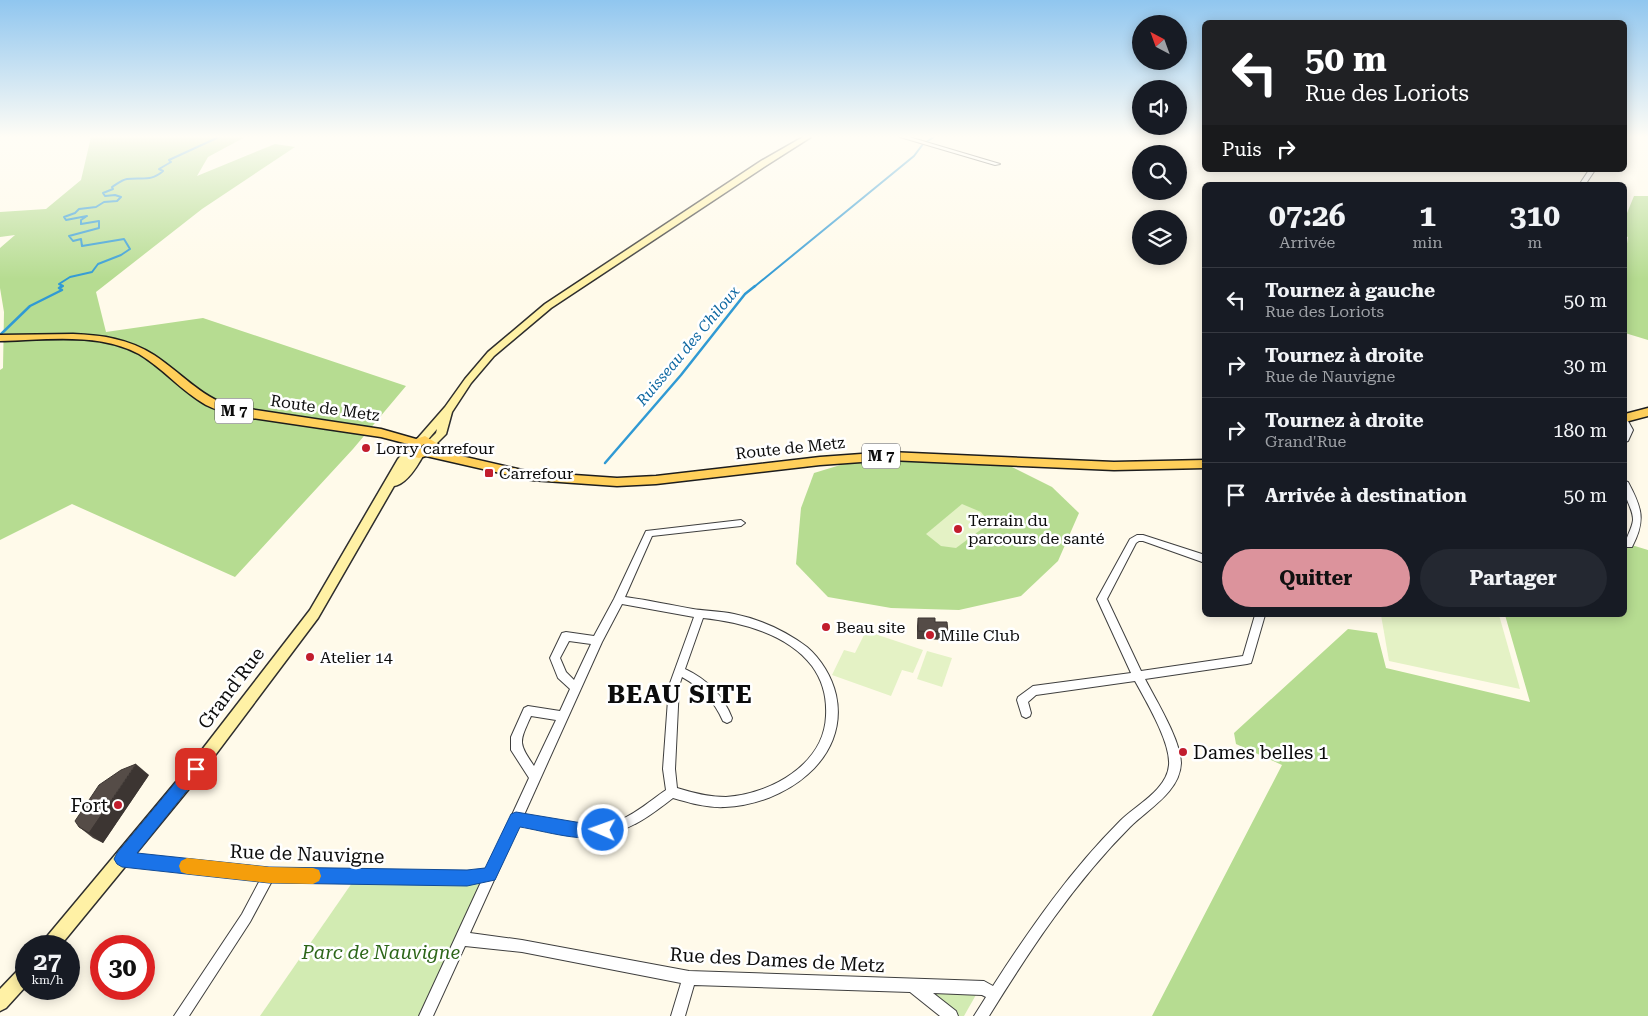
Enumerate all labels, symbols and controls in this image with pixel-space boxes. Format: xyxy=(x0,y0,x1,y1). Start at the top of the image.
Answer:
north arrow xyxy=(1132,15,1188,70)
map controls xyxy=(1132,15,1187,265)
text: 50 m xyxy=(1305,39,1387,80)
icon: left xyxy=(1222,40,1287,105)
button: sound xyxy=(1132,80,1187,135)
text: Rue des Loriots xyxy=(1305,81,1469,106)
icon: right xyxy=(1272,135,1300,163)
text: Puis xyxy=(1222,138,1262,161)
button: search xyxy=(1132,145,1187,200)
text: 07:26 xyxy=(1269,198,1346,233)
text: 1 xyxy=(1419,198,1436,233)
text: 310 xyxy=(1510,198,1560,233)
button: layers xyxy=(1132,210,1187,265)
text: Arrivée xyxy=(1279,233,1335,252)
text: min xyxy=(1413,233,1443,252)
text: m xyxy=(1527,233,1542,252)
text: Tournez à gauche xyxy=(1265,279,1435,302)
water label: Ruisseau des Chiloux xyxy=(632,282,743,410)
icon: left xyxy=(1222,286,1250,314)
text: 50 m xyxy=(1564,289,1607,312)
text: Rue des Loriots xyxy=(1265,302,1384,321)
text: Tournez à droite xyxy=(1265,344,1424,367)
icon: right xyxy=(1222,351,1250,379)
text: 30 m xyxy=(1564,354,1607,377)
text: Rue de Nauvigne xyxy=(1265,367,1395,386)
street label: Route de Metz xyxy=(269,391,381,425)
road number: M 7 xyxy=(215,398,253,424)
text: Tournez à droite xyxy=(1265,409,1424,432)
icon: right xyxy=(1222,416,1250,444)
text: 180 m xyxy=(1553,419,1607,442)
text: Grand'Rue xyxy=(1265,432,1346,451)
street label: Route de Metz xyxy=(734,433,846,463)
place label: Lorry carrefour xyxy=(376,439,495,458)
marker: Lorry carrefour xyxy=(360,442,372,454)
road number: M 7 xyxy=(862,444,900,468)
place label: Carrefour xyxy=(499,464,574,483)
marker: Carrefour xyxy=(483,467,495,479)
icon: arrive xyxy=(1222,481,1250,509)
text: Arrivée à destination xyxy=(1265,484,1467,507)
text: 50 m xyxy=(1564,484,1607,507)
place label: Terrain du parcours de santé xyxy=(968,511,1105,548)
marker: Terrain du parcours de santé xyxy=(952,523,964,535)
button: Quitter xyxy=(1222,549,1410,607)
button: Partager xyxy=(1420,549,1607,607)
place label: Beau site xyxy=(836,618,906,637)
marker: Beau site xyxy=(820,621,832,633)
place label: Mille Club xyxy=(940,626,1020,645)
marker: Mille Club xyxy=(924,629,936,641)
street label: Grand'Rue xyxy=(193,643,269,733)
place label: Atelier 14 xyxy=(320,648,393,667)
marker: Atelier 14 xyxy=(304,651,316,663)
district label: BEAU SITE xyxy=(607,680,753,709)
place label: Dames belles 1 xyxy=(1193,741,1329,764)
marker: Dames belles 1 xyxy=(1177,746,1189,758)
pin xyxy=(175,748,217,790)
icon: arrive xyxy=(182,755,210,783)
place label: Fort xyxy=(71,794,108,817)
marker: Fort xyxy=(112,799,124,811)
position arrow xyxy=(576,803,628,855)
street label: Rue de Nauvigne xyxy=(229,840,385,868)
speed limit sign: 30 xyxy=(90,935,155,1000)
park label: Parc de Nauvigne xyxy=(301,941,461,964)
street label: Rue des Dames de Metz xyxy=(669,943,885,977)
text: 27 xyxy=(33,947,62,976)
text: km/h xyxy=(31,973,64,987)

